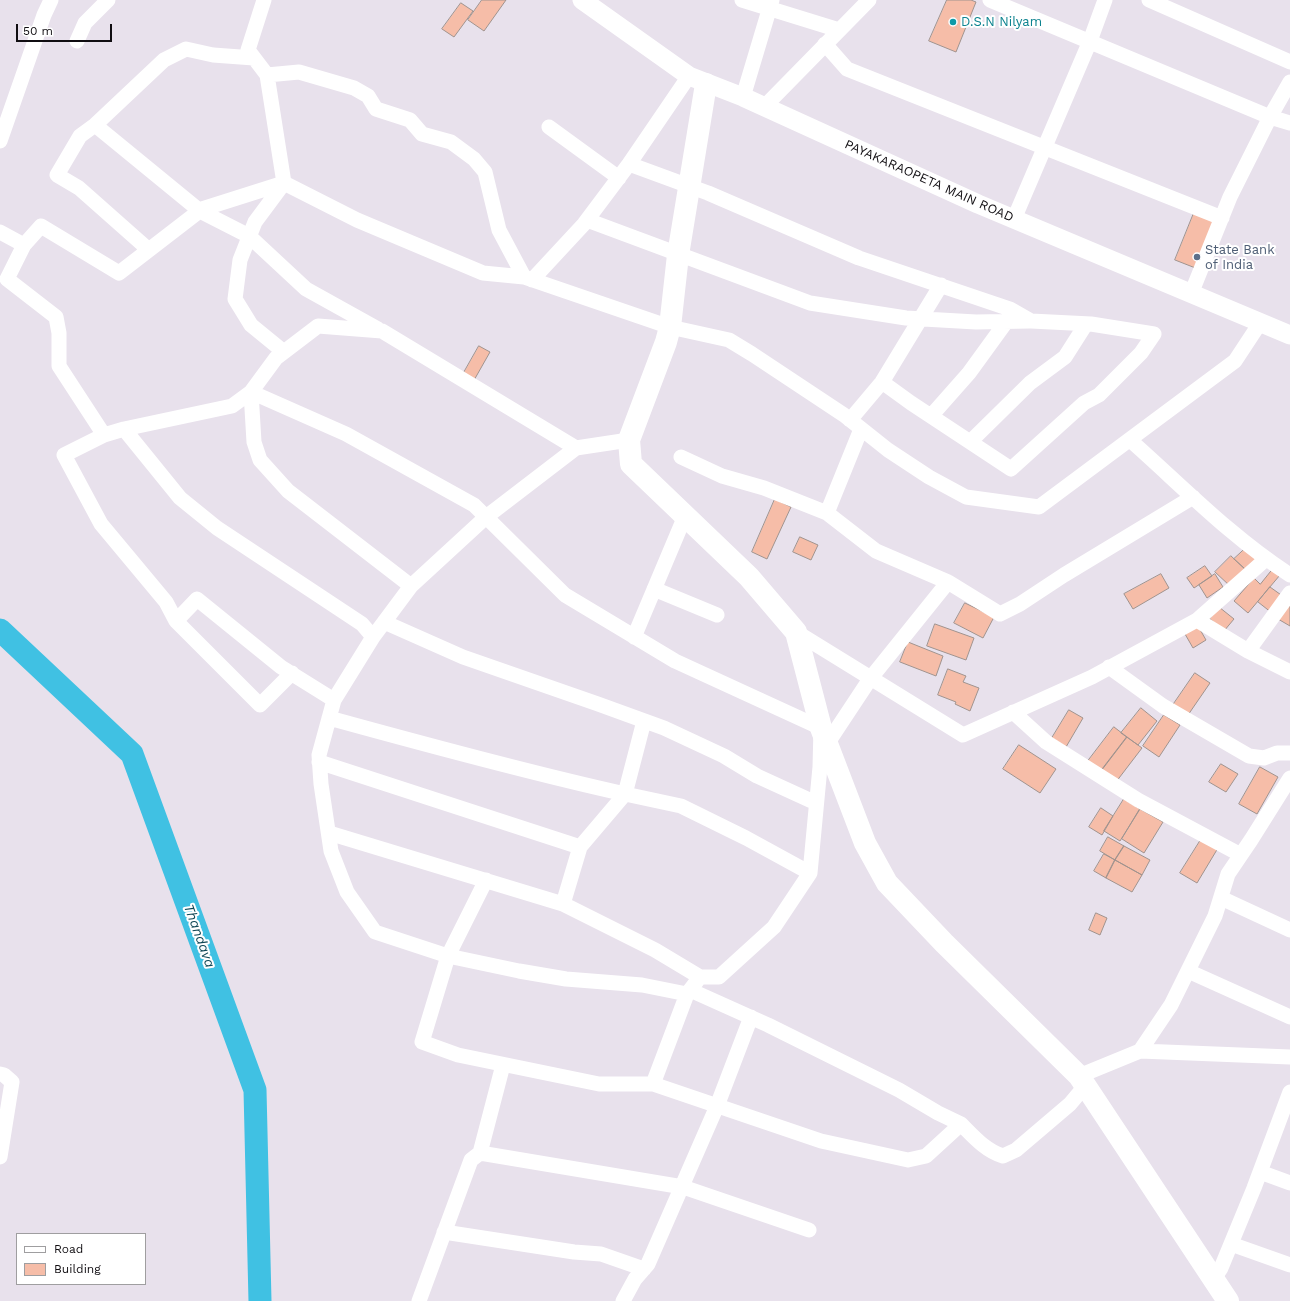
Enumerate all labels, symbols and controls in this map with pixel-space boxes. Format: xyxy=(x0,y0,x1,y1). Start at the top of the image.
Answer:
place label: D.S.N Nilyam xyxy=(961,14,1042,30)
scale bar xyxy=(18,16,114,42)
marker: D.S.N Nilyam xyxy=(948,17,958,27)
text: 50 m xyxy=(23,24,53,38)
street label: PAYAKARAOPETA MAIN ROAD xyxy=(842,137,1016,225)
place label: State Bank of India xyxy=(1205,242,1275,273)
marker: State Bank of India xyxy=(1192,252,1202,262)
water label: Thandava xyxy=(180,902,218,970)
legend xyxy=(16,1233,146,1285)
text: Road xyxy=(54,1242,83,1256)
text: Building xyxy=(54,1262,101,1276)

